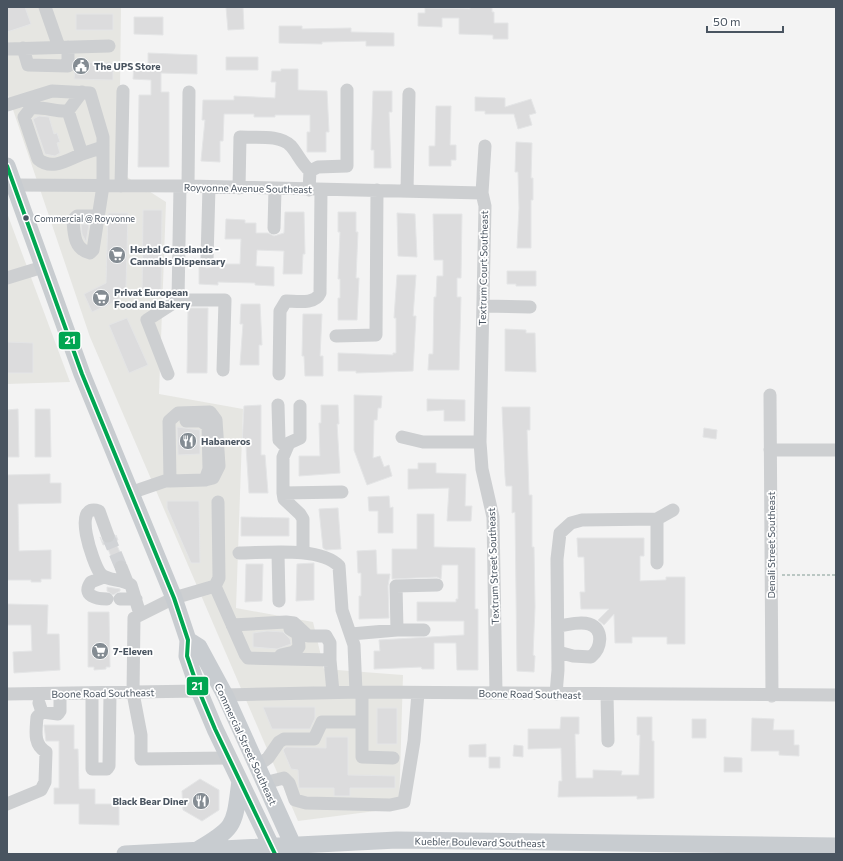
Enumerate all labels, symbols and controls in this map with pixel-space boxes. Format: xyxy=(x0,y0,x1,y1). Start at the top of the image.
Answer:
scale bar xyxy=(707,8,783,34)
text: 50 m xyxy=(713,14,741,28)
public building icon: The UPS Store xyxy=(71,56,91,76)
place label: The UPS Store xyxy=(94,60,160,72)
street label: Royvonne Avenue Southeast xyxy=(184,181,312,195)
street label: Textrum Court Southeast xyxy=(476,210,490,326)
marker: Commercial @ Royvonne xyxy=(21,213,31,223)
place label: Commercial @ Royvonne xyxy=(34,213,135,224)
place label: Herbal Grasslands - Cannabis Dispensary xyxy=(130,243,226,267)
supermarket icon: Herbal Grasslands - Cannabis Dispensary xyxy=(107,245,127,265)
place label: Privat European Food and Bakery xyxy=(114,286,191,310)
supermarket icon: Privat European Food and Bakery xyxy=(91,288,111,308)
line badge: 21 xyxy=(58,331,81,350)
text: 21 xyxy=(64,333,76,346)
restaurant icon: Habaneros xyxy=(178,431,198,451)
place label: Habaneros xyxy=(201,435,251,447)
street label: Denali Street Southeast xyxy=(765,491,777,599)
street label: Textrum Street Southeast xyxy=(485,507,501,625)
supermarket icon: 7-Eleven xyxy=(90,641,110,661)
place label: 7-Eleven xyxy=(113,645,153,657)
line badge: 21 xyxy=(186,676,209,696)
text: 21 xyxy=(191,679,203,692)
street label: Commercial Street Southeast xyxy=(212,681,280,807)
street label: Boone Road Southeast xyxy=(51,686,155,700)
street label: Boone Road Southeast xyxy=(478,687,582,701)
restaurant icon: Black Bear Diner xyxy=(191,791,211,811)
place label: Black Bear Diner xyxy=(112,795,188,807)
street label: Kuebler Boulevard Southeast xyxy=(414,835,546,849)

